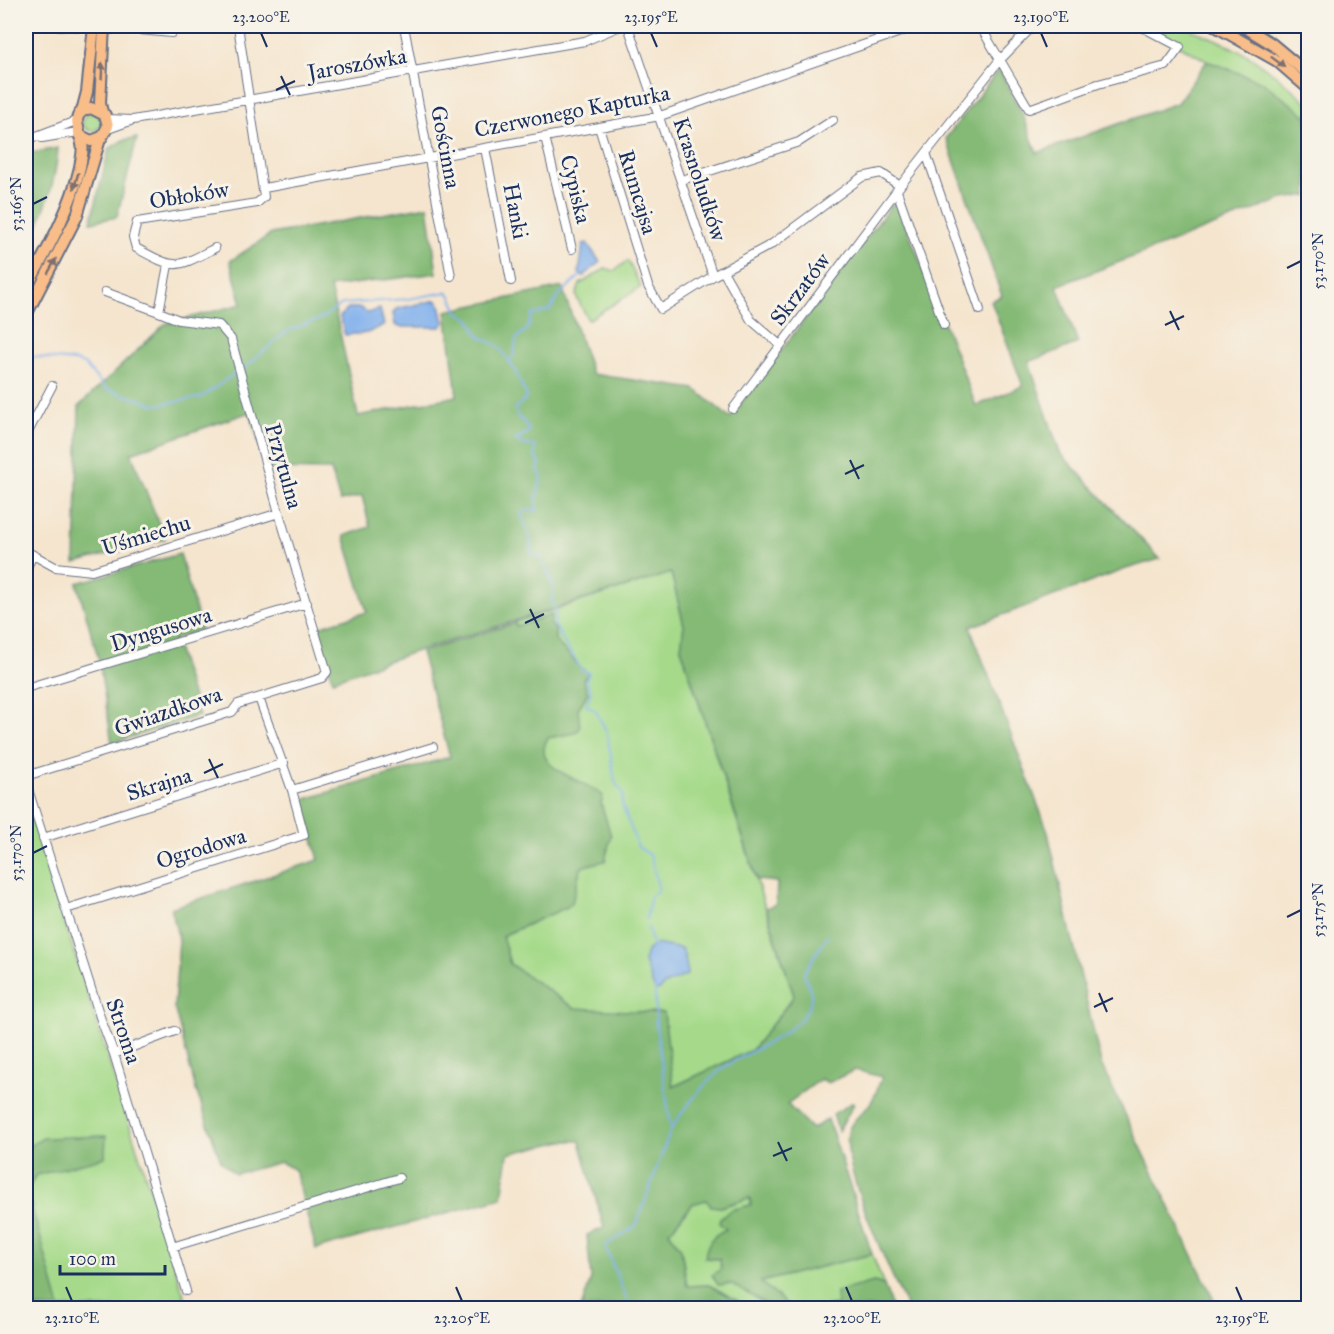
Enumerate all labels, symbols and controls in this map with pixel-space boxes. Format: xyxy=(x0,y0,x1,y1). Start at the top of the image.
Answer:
text: 23.200°E xyxy=(232,8,290,26)
text: 23.195°E xyxy=(624,8,678,26)
text: 23.190°E xyxy=(1013,8,1069,26)
street label: Jaroszówka xyxy=(303,42,409,86)
one-way arrow xyxy=(1270,56,1286,68)
one-way arrow xyxy=(97,62,106,81)
street label: Czerwonego Kapturka xyxy=(472,79,673,143)
street label: Gościnna xyxy=(425,103,467,191)
street label: Krasnoludków xyxy=(667,114,733,245)
street label: Rumcajsa xyxy=(612,147,664,238)
street label: Cypiska xyxy=(554,152,598,227)
one-way arrow xyxy=(71,173,80,191)
street label: Obłoków xyxy=(147,175,231,215)
text: 53.165°N xyxy=(7,176,25,231)
street label: Hanki xyxy=(497,181,535,241)
text: 53.170°N xyxy=(1309,232,1327,289)
street label: Skrzatów xyxy=(764,247,836,331)
one-way arrow xyxy=(47,257,57,274)
street label: Przytulna xyxy=(259,420,309,513)
street label: Uśmiechu xyxy=(98,509,194,561)
street label: Dyngusowa xyxy=(107,601,216,657)
street label: Gwiazdkowa xyxy=(111,680,226,742)
street label: Skrajna xyxy=(123,761,196,807)
street label: Ogrodowa xyxy=(153,821,250,874)
text: 53.170°N xyxy=(7,824,25,881)
text: 53.175°N xyxy=(1309,882,1327,938)
street label: Stroma xyxy=(100,995,148,1068)
scale bar xyxy=(60,1238,165,1276)
text: 100 m xyxy=(69,1248,116,1270)
text: 23.210°E xyxy=(45,1309,100,1327)
text: 23.205°E xyxy=(434,1309,490,1327)
text: 23.200°E xyxy=(823,1309,881,1327)
text: 23.195°E xyxy=(1215,1309,1269,1327)

